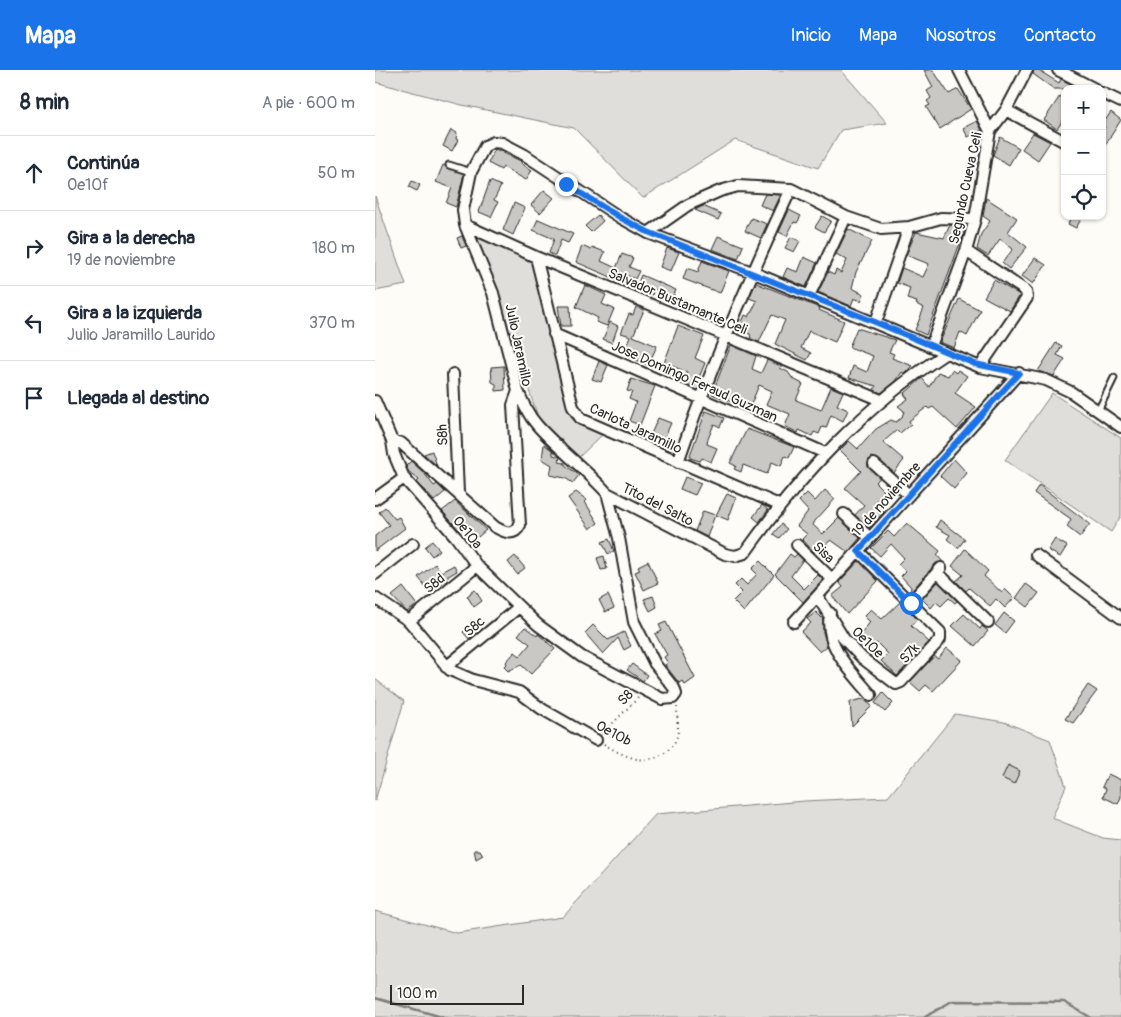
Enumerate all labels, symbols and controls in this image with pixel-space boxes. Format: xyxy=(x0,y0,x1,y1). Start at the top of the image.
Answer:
text: Mapa xyxy=(25,21,76,50)
text: Inicio xyxy=(790,24,831,47)
text: Mapa xyxy=(859,24,897,47)
text: Nosotros xyxy=(925,24,996,47)
text: Contacto xyxy=(1024,24,1096,47)
map controls xyxy=(1061,85,1106,220)
button: + xyxy=(1061,85,1106,130)
text: 8 min xyxy=(20,89,69,116)
text: A pie · 600 m xyxy=(262,93,355,113)
street label: Segundo Cueva Celi xyxy=(945,130,986,246)
button: − xyxy=(1061,130,1106,175)
text: Continúa xyxy=(67,151,140,175)
icon: ahead xyxy=(20,159,48,187)
text: 50 m xyxy=(318,163,355,183)
route end xyxy=(555,173,578,196)
text: Oe10f xyxy=(67,175,109,195)
button: locate xyxy=(1061,175,1106,220)
text: Gira a la derecha xyxy=(67,226,195,250)
icon: right xyxy=(20,234,48,262)
text: 180 m xyxy=(312,238,355,258)
text: 19 de noviembre xyxy=(67,250,175,270)
street label: Salvador Bustamante Celi xyxy=(606,264,750,339)
text: Gira a la izquierda xyxy=(67,301,202,325)
street label: Julio Jaramillo xyxy=(501,302,536,388)
icon: left xyxy=(20,309,48,337)
text: 370 m xyxy=(309,313,355,333)
text: Julio Jaramillo Laurido xyxy=(67,325,215,345)
street label: Jose Domingo Feraud Guzman xyxy=(609,337,780,426)
icon: arrive xyxy=(20,384,48,412)
text: Llegada al destino xyxy=(67,386,209,410)
street label: Carlota Jaramillo xyxy=(587,400,685,457)
street label: S8h xyxy=(433,424,452,446)
street label: 19 de noviembre xyxy=(848,458,924,540)
street label: Tito del Salto xyxy=(619,479,697,530)
street label: Oe10a xyxy=(449,512,486,552)
street label: Sisa xyxy=(809,538,838,567)
street label: S8d xyxy=(420,570,448,597)
route start xyxy=(900,592,923,615)
street label: S8c xyxy=(460,613,488,640)
street label: Oe10e xyxy=(848,623,887,662)
street label: S7k xyxy=(896,640,923,667)
street label: S8 xyxy=(614,686,637,709)
street label: Oe10b xyxy=(593,717,635,750)
scale bar xyxy=(390,982,524,1005)
text: 100 m xyxy=(397,985,437,1002)

